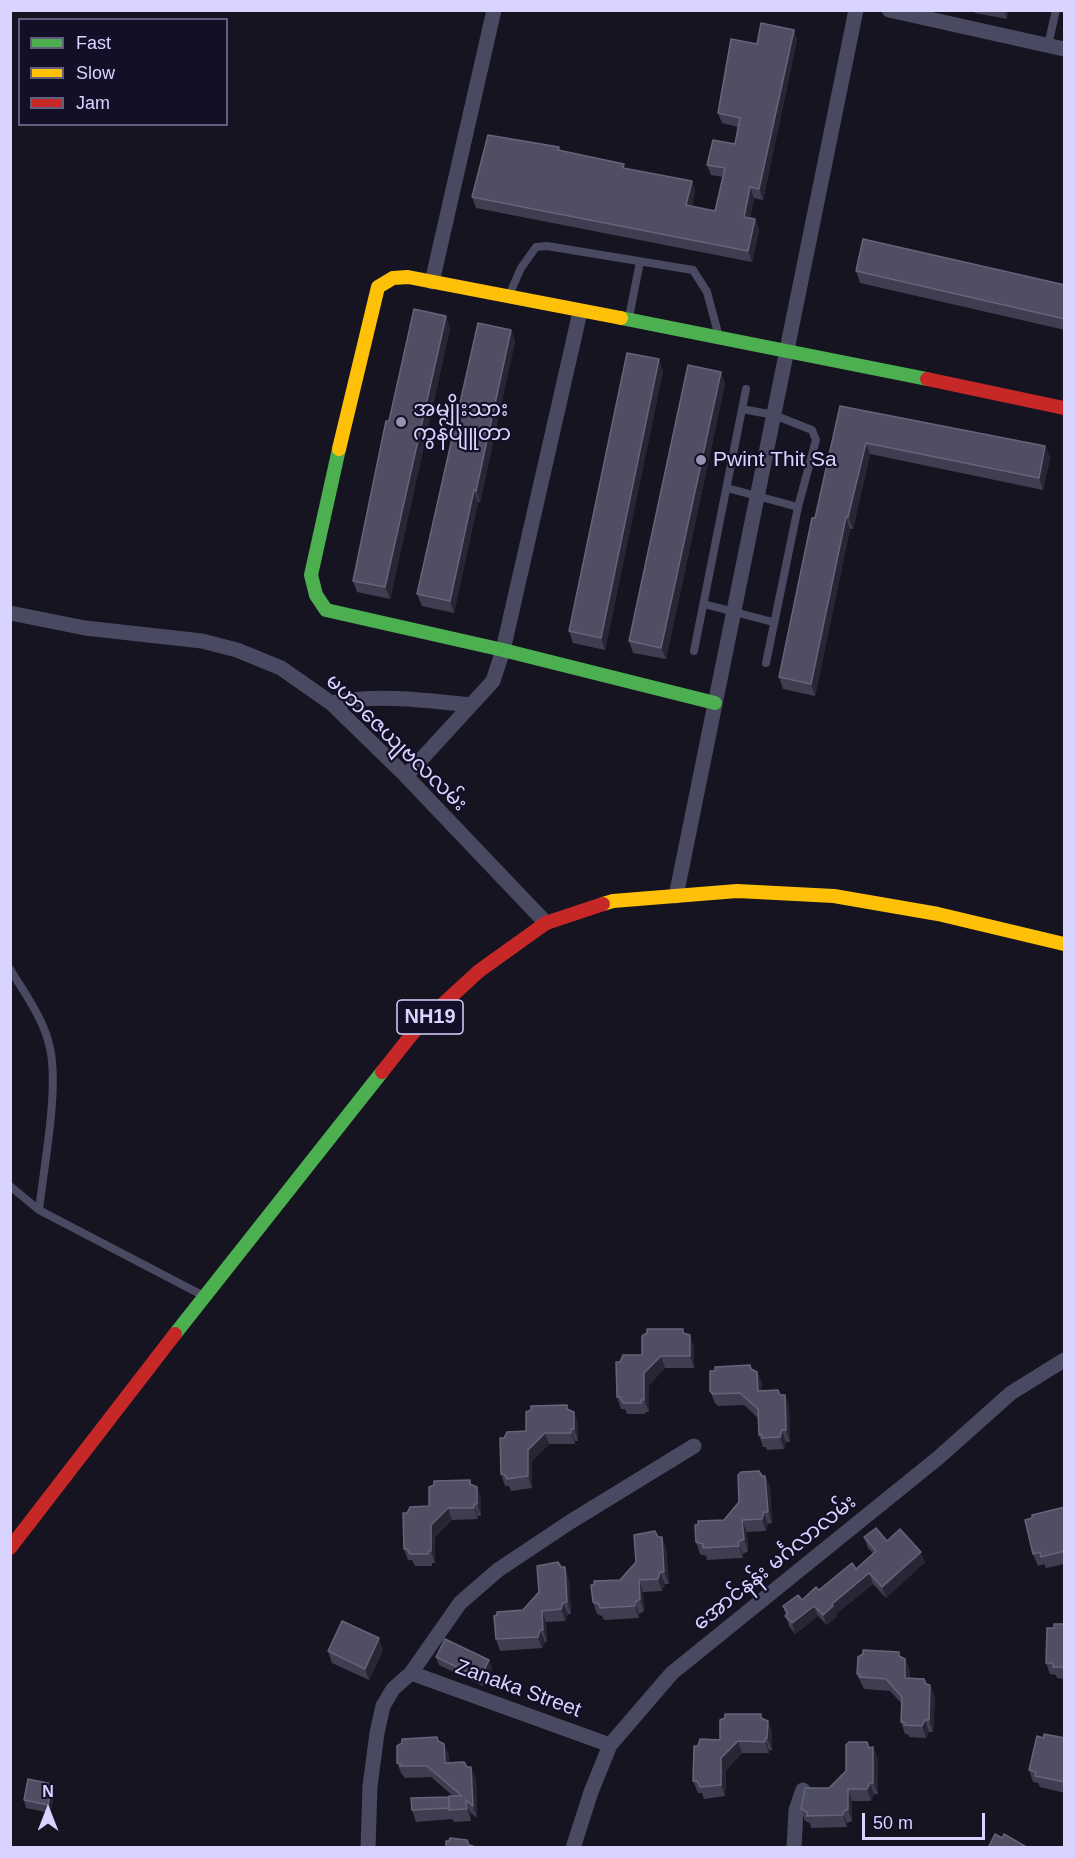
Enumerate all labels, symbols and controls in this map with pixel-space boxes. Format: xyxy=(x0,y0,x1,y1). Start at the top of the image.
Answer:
legend xyxy=(18,18,228,126)
text: Fast xyxy=(76,33,111,53)
text: Slow xyxy=(76,63,115,83)
text: Jam xyxy=(76,93,110,113)
place label: အမျိုးသား ကွန်ပျူတာ xyxy=(413,397,511,447)
marker: အမျိုးသား ကွန်ပျူတာ xyxy=(394,415,408,429)
place label: Pwint Thit Sa xyxy=(713,447,837,473)
marker: Pwint Thit Sa xyxy=(694,453,708,467)
street label: မဟာဇေယျဗလလမ်း xyxy=(320,669,472,817)
road number: NH19 xyxy=(397,1000,463,1034)
street label: အောင်နန်း မင်္ဂလာလမ်း xyxy=(689,1490,861,1636)
street label: Zanaka Street xyxy=(452,1655,584,1723)
north arrow xyxy=(18,1780,78,1840)
text: N xyxy=(42,1783,54,1800)
scale bar xyxy=(865,1801,988,1839)
text: 50 m xyxy=(873,1813,913,1833)

